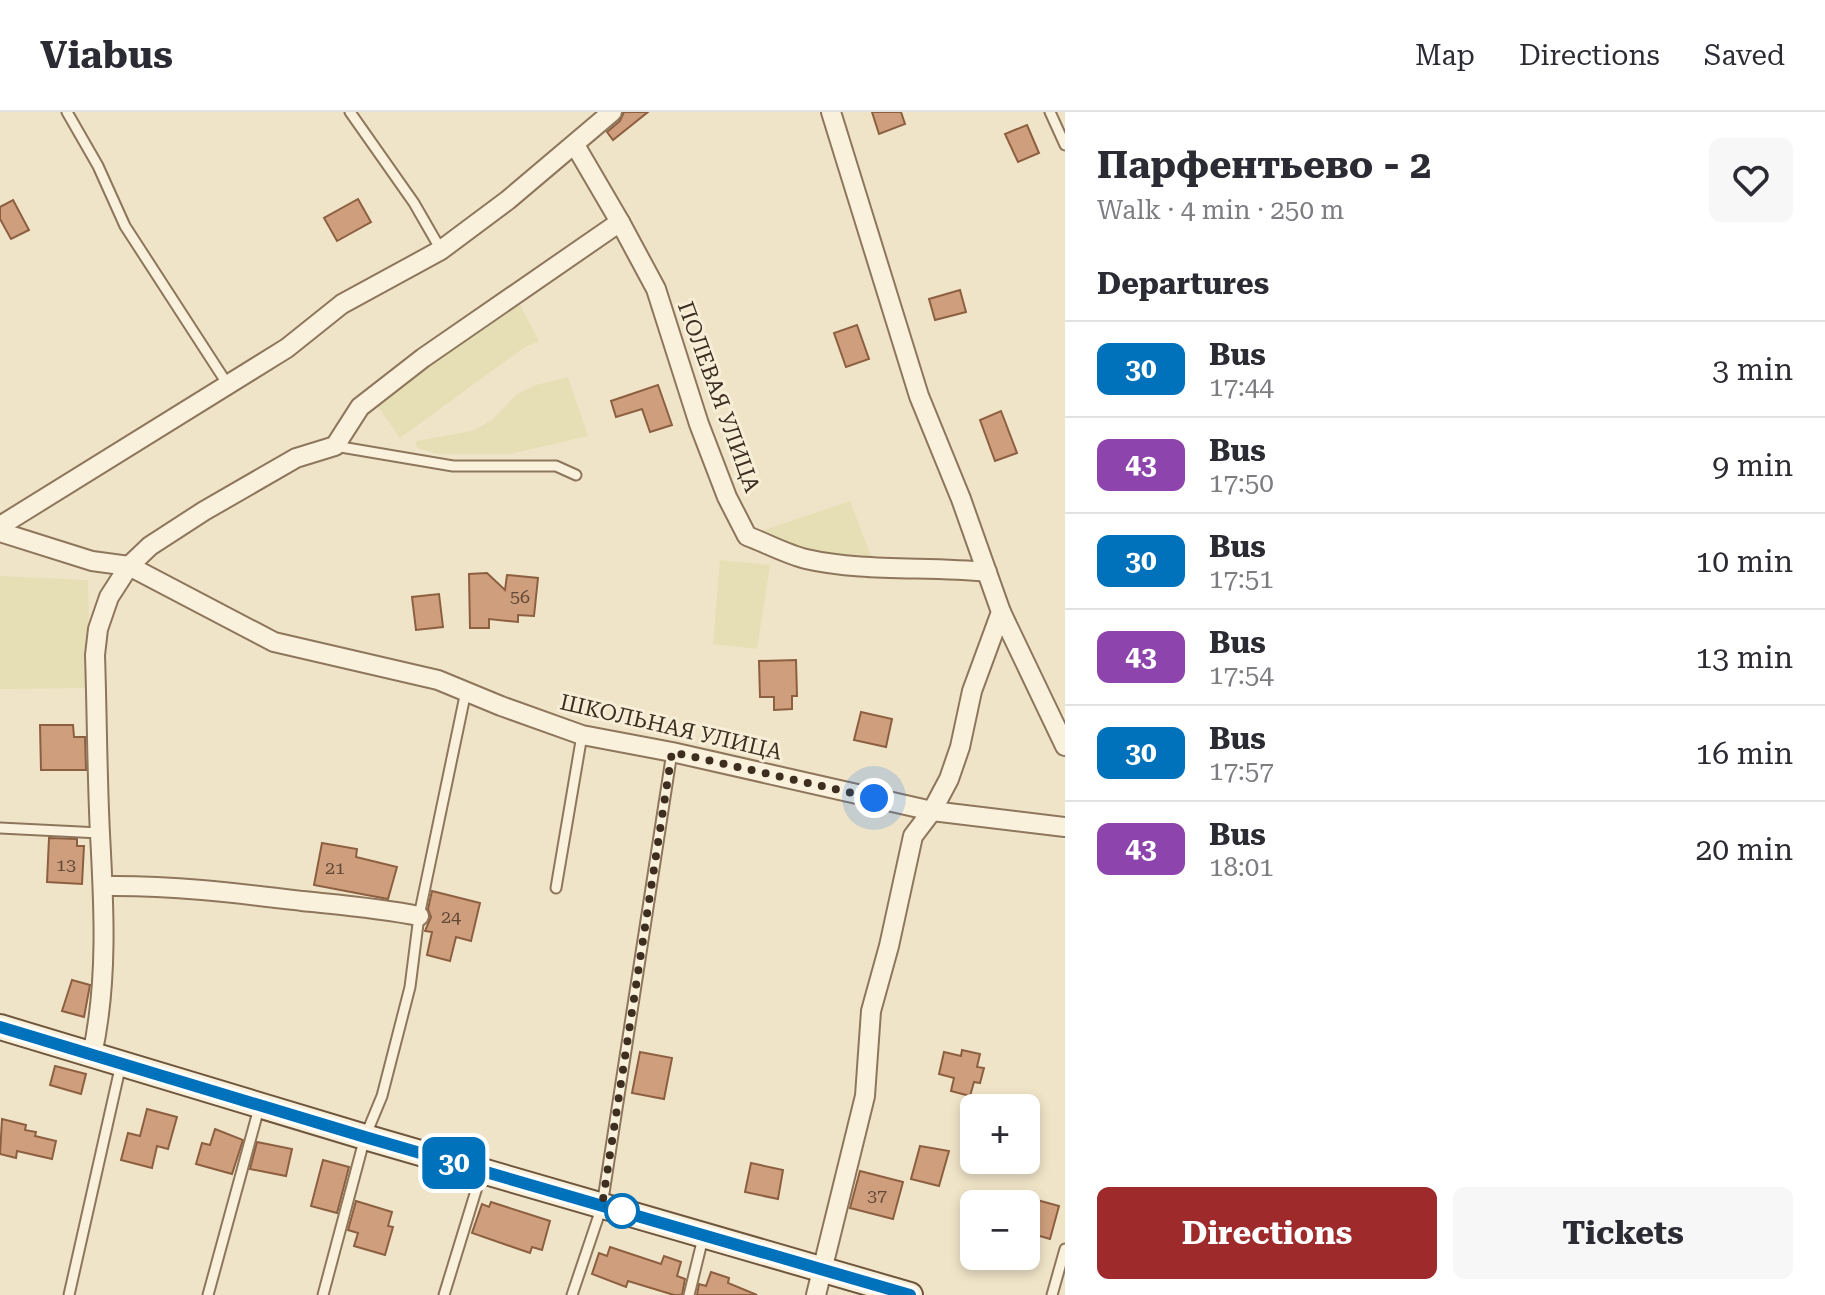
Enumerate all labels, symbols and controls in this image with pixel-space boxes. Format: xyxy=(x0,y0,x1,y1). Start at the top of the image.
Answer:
text: Viabus xyxy=(40,33,173,77)
text: Map xyxy=(1415,39,1475,72)
text: Directions xyxy=(1519,39,1660,72)
text: Saved xyxy=(1704,39,1785,72)
button: heart xyxy=(1709,138,1793,222)
text: Парфентьево - 2 xyxy=(1097,143,1431,187)
text: Walk · 4 min · 250 m xyxy=(1097,195,1344,225)
text: Departures xyxy=(1097,266,1269,301)
street label: ПОЛЕВАЯ УЛИЦА xyxy=(673,298,765,496)
text: Bus xyxy=(1209,337,1266,372)
text: 30 xyxy=(1125,352,1157,385)
text: 3 min xyxy=(1712,352,1793,387)
text: 17:44 xyxy=(1209,372,1274,402)
text: Bus xyxy=(1209,433,1266,468)
text: 43 xyxy=(1125,448,1157,481)
text: 9 min xyxy=(1712,448,1793,483)
text: 17:50 xyxy=(1209,468,1274,498)
text: Bus xyxy=(1209,529,1266,564)
text: 30 xyxy=(1125,544,1157,577)
text: 10 min xyxy=(1696,544,1793,579)
text: 17:51 xyxy=(1209,564,1274,594)
house number: 56 xyxy=(510,586,530,607)
text: Bus xyxy=(1209,625,1266,660)
text: 43 xyxy=(1125,640,1157,673)
text: 13 min xyxy=(1696,640,1793,675)
text: 17:54 xyxy=(1209,660,1274,690)
street label: ШКОЛЬНАЯ УЛИЦА xyxy=(558,689,785,765)
text: Bus xyxy=(1209,721,1266,756)
text: 30 xyxy=(1125,736,1157,769)
text: 16 min xyxy=(1696,736,1793,771)
text: 17:57 xyxy=(1209,756,1274,786)
your location xyxy=(854,778,894,818)
text: Bus xyxy=(1209,817,1266,852)
text: 43 xyxy=(1125,832,1157,865)
text: 20 min xyxy=(1696,832,1793,867)
text: 18:01 xyxy=(1209,852,1274,882)
house number: 13 xyxy=(56,854,76,875)
house number: 21 xyxy=(325,857,345,878)
house number: 24 xyxy=(441,906,461,927)
map controls xyxy=(960,1094,1040,1270)
button: + xyxy=(960,1094,1040,1174)
line badge: 30 xyxy=(418,1137,490,1189)
text: 30 xyxy=(438,1146,470,1179)
house number: 37 xyxy=(867,1185,887,1206)
button: Directions xyxy=(1097,1187,1437,1279)
button: Tickets xyxy=(1453,1187,1793,1279)
button: − xyxy=(960,1190,1040,1270)
unlabelled marker xyxy=(605,1194,639,1228)

